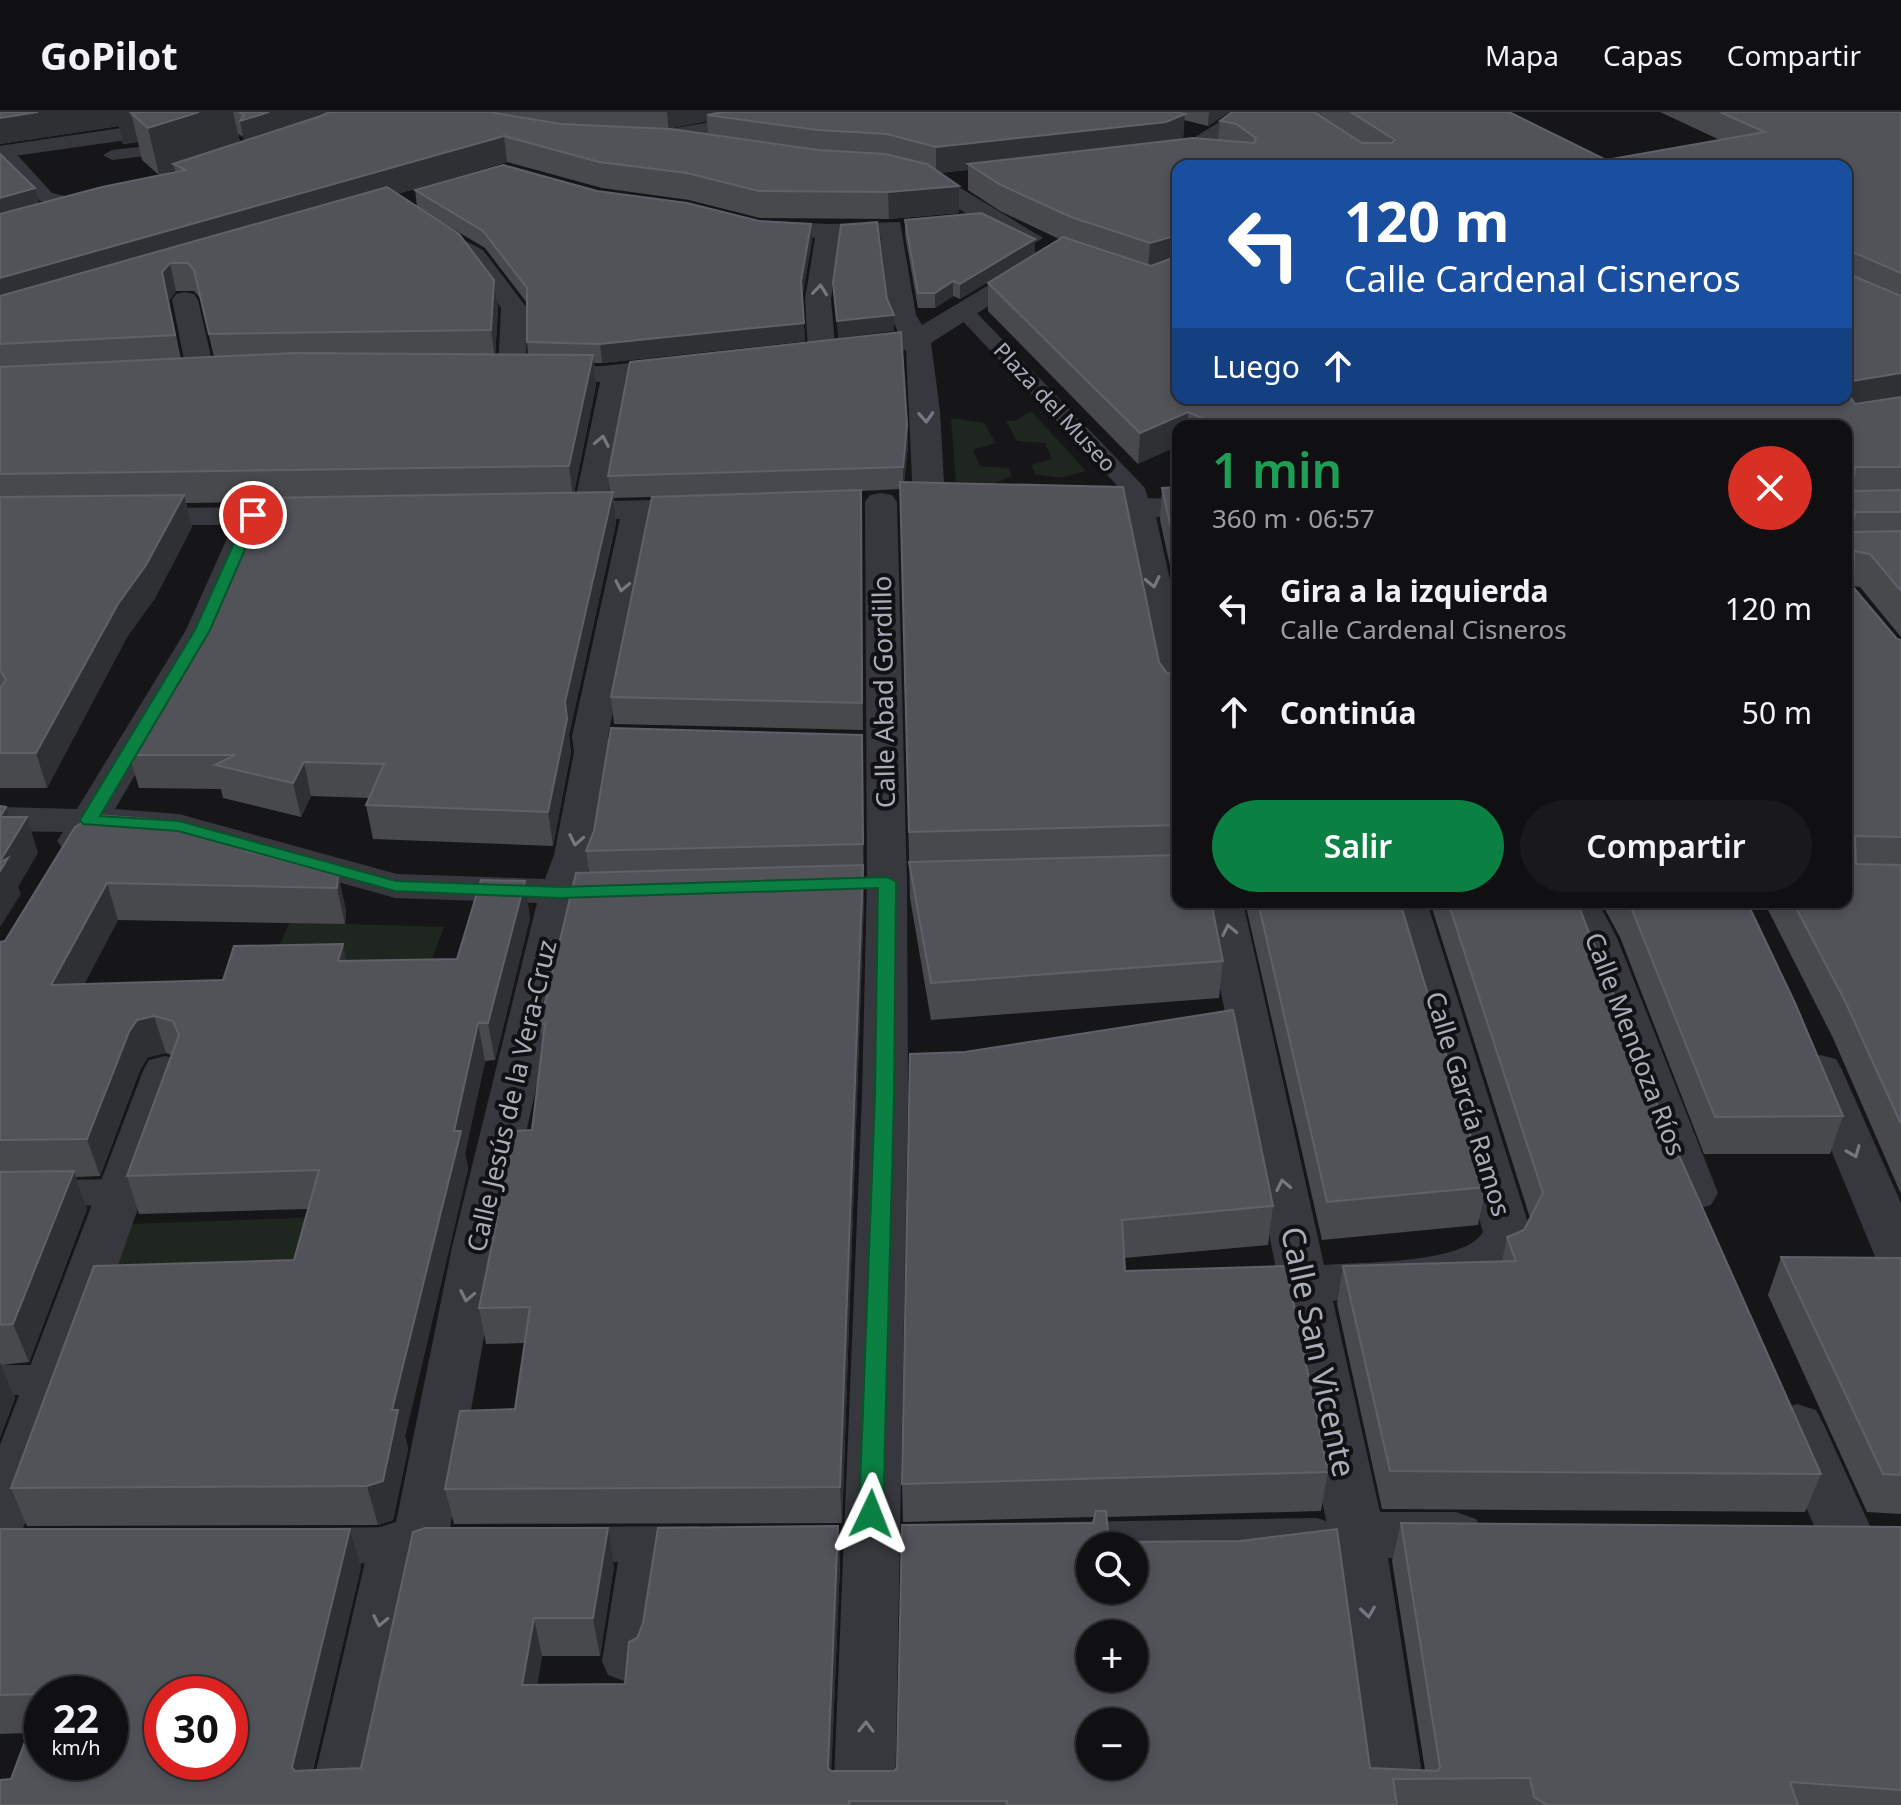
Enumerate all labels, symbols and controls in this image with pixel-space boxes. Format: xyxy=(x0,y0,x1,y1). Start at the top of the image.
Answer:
text: GoPilot xyxy=(40,29,178,81)
text: Mapa xyxy=(1485,36,1559,74)
text: Capas xyxy=(1603,36,1683,74)
text: Compartir xyxy=(1727,36,1861,74)
text: 120 m xyxy=(1344,182,1509,258)
icon: left xyxy=(1212,192,1316,296)
text: Calle Cardenal Cisneros xyxy=(1344,254,1741,303)
one-way arrow xyxy=(811,284,828,297)
street label: Plaza del Museo xyxy=(988,335,1124,478)
icon: ahead xyxy=(1316,344,1360,388)
text: Luego xyxy=(1212,346,1300,387)
one-way arrow xyxy=(917,411,934,424)
one-way arrow xyxy=(593,435,610,448)
text: 1 min xyxy=(1212,437,1342,502)
button: close xyxy=(1728,446,1812,530)
pin xyxy=(219,481,287,549)
icon: arrive xyxy=(231,493,275,537)
text: 360 m · 06:57 xyxy=(1212,500,1375,536)
text: Gira a la izquierda xyxy=(1280,570,1549,611)
street label: Calle Abad Gordillo xyxy=(863,575,903,809)
one-way arrow xyxy=(1144,576,1161,589)
one-way arrow xyxy=(614,579,631,592)
icon: left xyxy=(1212,586,1256,630)
text: 120 m xyxy=(1725,588,1812,629)
text: Calle Cardenal Cisneros xyxy=(1280,611,1567,647)
icon: ahead xyxy=(1212,690,1256,734)
text: Continúa xyxy=(1280,692,1416,733)
text: 50 m xyxy=(1742,692,1812,733)
button: Salir xyxy=(1212,800,1504,892)
button: Compartir xyxy=(1520,800,1812,892)
one-way arrow xyxy=(569,834,586,847)
one-way arrow xyxy=(1221,924,1238,938)
street label: Calle Mendoza Ríos xyxy=(1577,927,1695,1160)
street label: Calle Jesús de la Vera-Cruz xyxy=(458,936,564,1255)
street label: Calle García Ramos xyxy=(1418,987,1520,1221)
one-way arrow xyxy=(1844,1144,1860,1158)
one-way arrow xyxy=(1275,1179,1292,1192)
street label: Calle San Vicente xyxy=(1272,1223,1367,1481)
one-way arrow xyxy=(459,1289,476,1302)
position arrow xyxy=(829,1472,913,1556)
map controls xyxy=(1076,1532,1148,1780)
button: search xyxy=(1076,1532,1148,1604)
one-way arrow xyxy=(1359,1605,1376,1619)
one-way arrow xyxy=(372,1614,389,1628)
button: + xyxy=(1076,1620,1148,1692)
speed limit sign: 30 xyxy=(144,1676,248,1780)
text: 22 xyxy=(53,1690,99,1745)
button: − xyxy=(1076,1708,1148,1780)
one-way arrow xyxy=(857,1720,874,1733)
text: km/h xyxy=(51,1734,101,1761)

